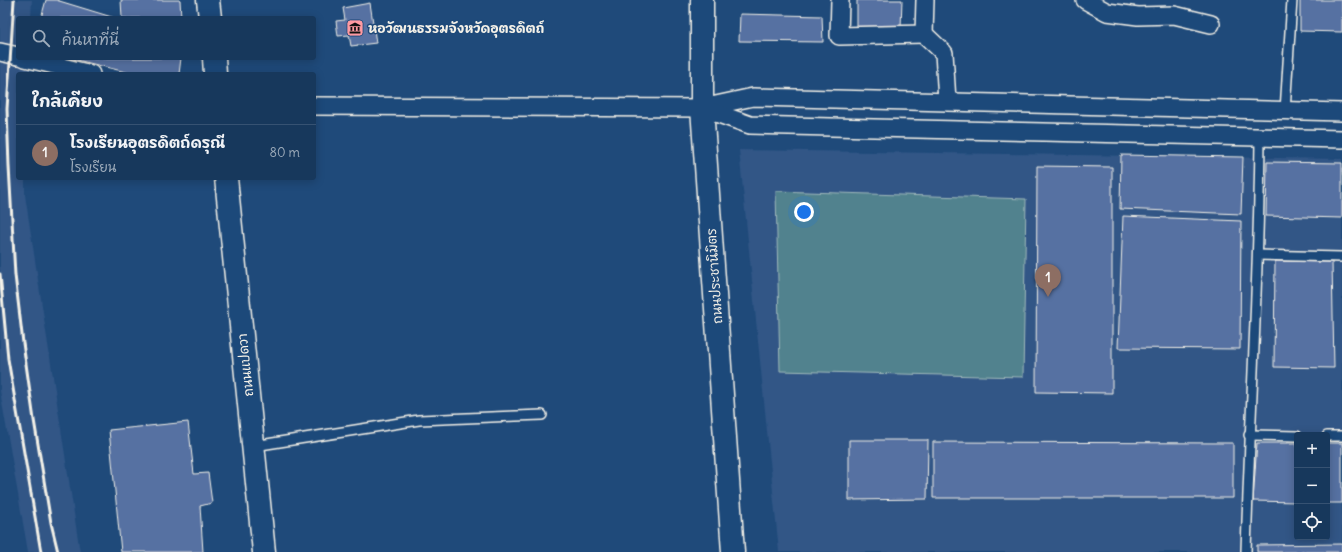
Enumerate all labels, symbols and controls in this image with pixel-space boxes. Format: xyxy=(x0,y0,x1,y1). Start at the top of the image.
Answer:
search box xyxy=(16,16,316,60)
museum icon: หอวัฒนธรรมจังหวัดอุตรดิตถ์ xyxy=(345,18,365,38)
place label: หอวัฒนธรรมจังหวัดอุตรดิตถ์ xyxy=(368,20,544,38)
icon: search xyxy=(30,27,52,49)
text: ค้นหาที่นี่ xyxy=(62,30,119,49)
text: ใกล้เคียง xyxy=(32,90,103,112)
text: โรงเรียนอุตรดิตถ์ดรุณี xyxy=(70,133,225,152)
text: 1 xyxy=(42,144,48,161)
text: 80 m xyxy=(269,144,300,161)
text: โรงเรียน xyxy=(70,159,116,176)
your location xyxy=(794,202,814,222)
street label: ถนนประชานิมิตร xyxy=(703,228,726,324)
pin: 1 xyxy=(1035,264,1061,297)
street label: ถนนแปดวา xyxy=(234,333,257,397)
map controls xyxy=(1294,432,1330,540)
button: + xyxy=(1294,432,1330,468)
button: − xyxy=(1294,468,1330,504)
button: locate xyxy=(1294,504,1330,540)

